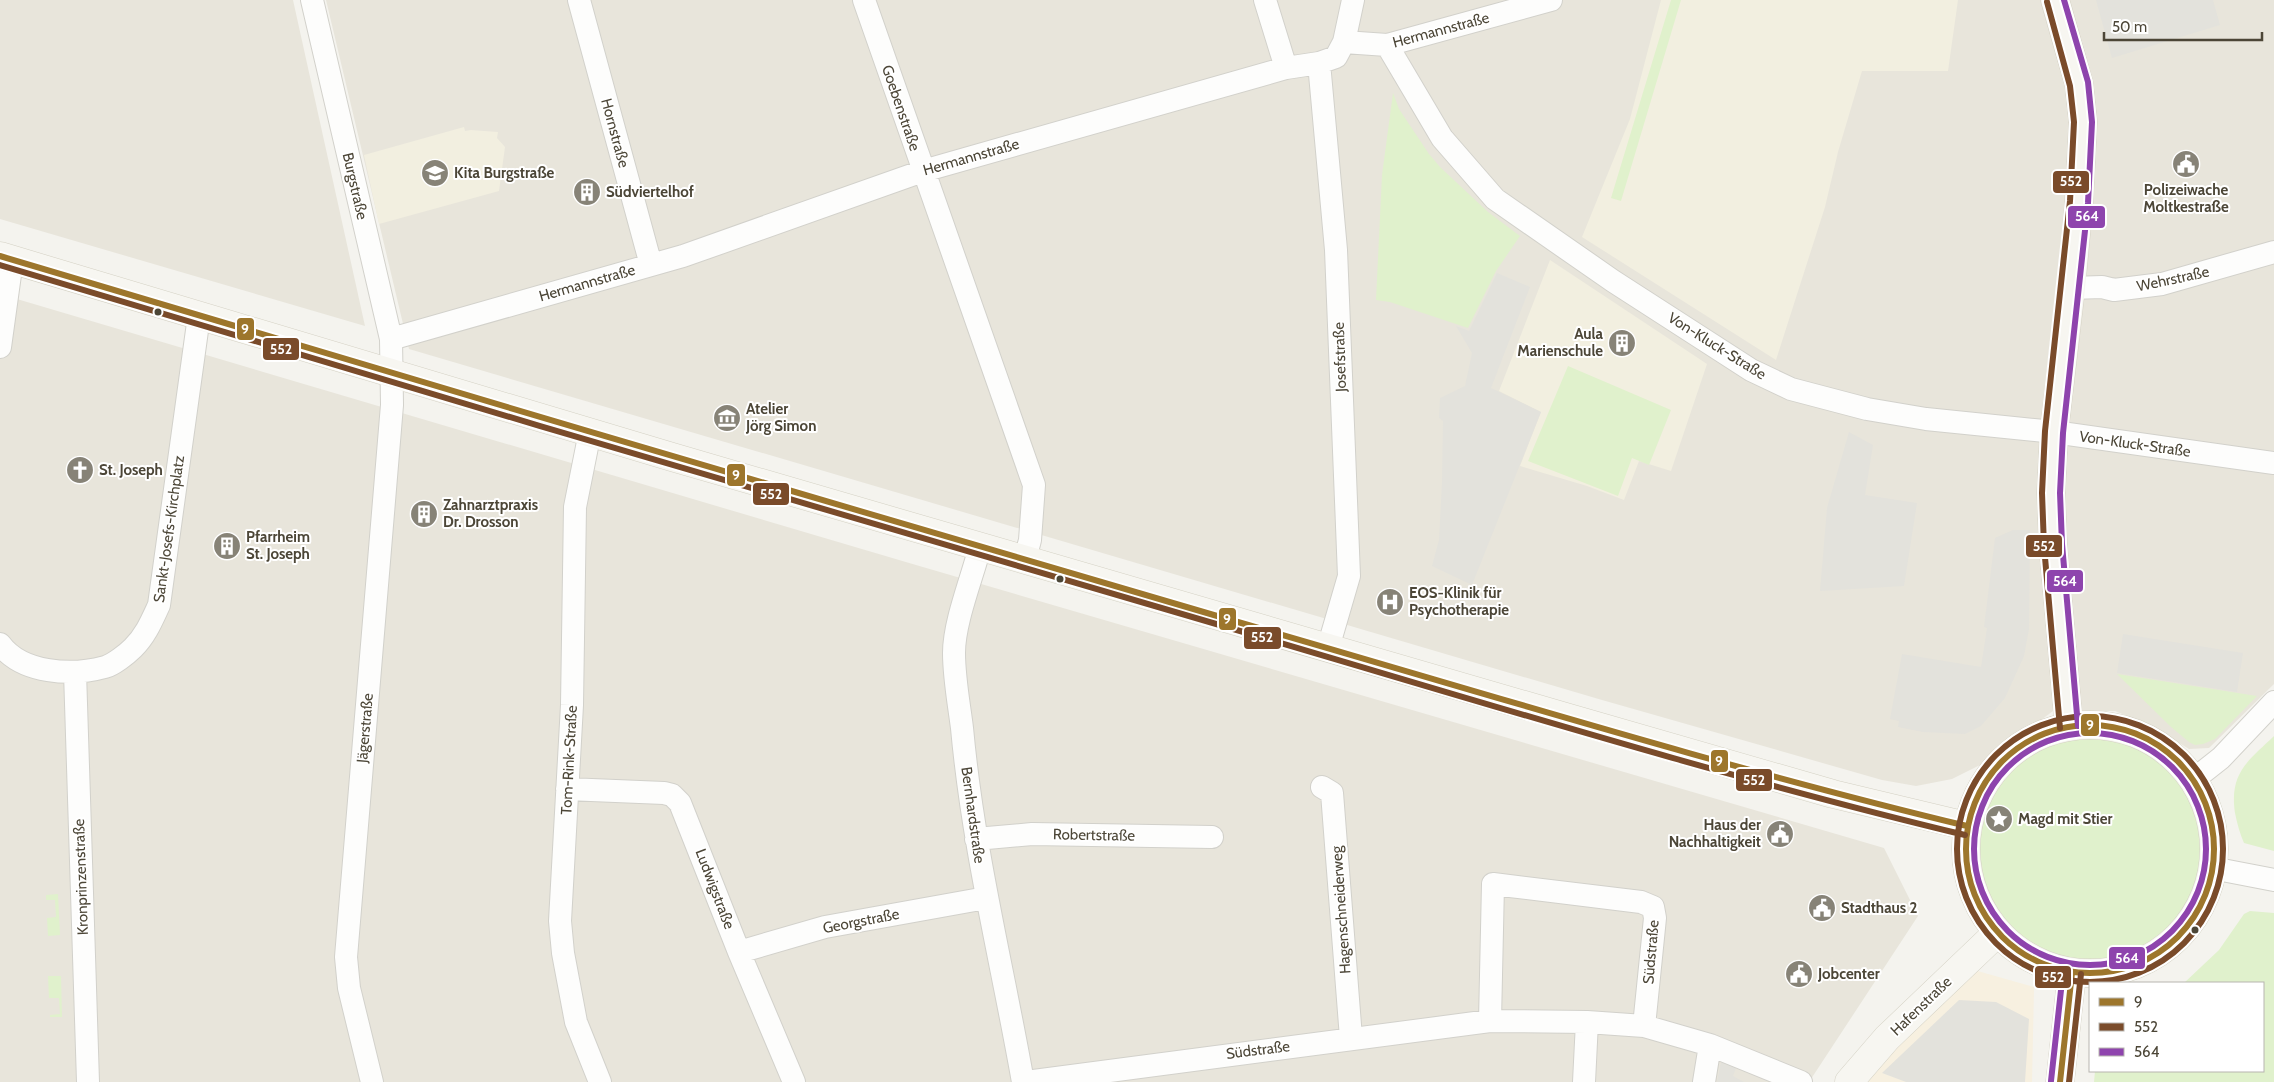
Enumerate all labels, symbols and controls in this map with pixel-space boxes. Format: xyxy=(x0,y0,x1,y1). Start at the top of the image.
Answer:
street label: Hermannstraße xyxy=(1391,8,1492,52)
scale bar xyxy=(2104,10,2262,42)
text: 50 m xyxy=(2112,18,2147,36)
street label: Goebenstraße xyxy=(878,63,924,154)
street label: Hornstraße xyxy=(597,96,633,170)
street label: Hermannstraße xyxy=(921,135,1022,179)
public building icon: Polizeiwache Moltkestraße xyxy=(2171,149,2201,179)
street label: Burgstraße xyxy=(339,151,372,222)
school or university icon: Kita Burgstraße xyxy=(420,158,450,188)
place label: Kita Burgstraße xyxy=(454,164,555,182)
line badge: 552 xyxy=(2052,170,2090,194)
text: 552 xyxy=(2060,172,2082,190)
building icon: Südviertelhof xyxy=(572,177,602,207)
place label: Polizeiwache Moltkestraße xyxy=(2143,181,2229,216)
place label: Südviertelhof xyxy=(606,183,694,201)
line badge: 564 xyxy=(2067,205,2106,229)
text: 564 xyxy=(2075,207,2099,225)
street label: Hermannstraße xyxy=(537,261,638,305)
street label: Wehrstraße xyxy=(2135,262,2211,295)
unlabelled marker xyxy=(153,307,163,317)
street label: Von-Kluck-Straße xyxy=(1665,309,1770,384)
line badge: 9 xyxy=(236,317,255,341)
text: 9 xyxy=(241,320,249,338)
street label: Josefstraße xyxy=(1330,321,1350,393)
place label: Aula Marienschule xyxy=(1517,325,1604,360)
building icon: Aula Marienschule xyxy=(1607,328,1637,358)
line badge: 552 xyxy=(262,337,300,361)
text: 552 xyxy=(270,340,292,358)
place label: Atelier Jörg Simon xyxy=(745,400,816,435)
museum icon: Atelier Jörg Simon xyxy=(712,403,742,433)
street label: Von-Kluck-Straße xyxy=(2078,427,2192,461)
street label: Sankt-Josefs-Kirchplatz xyxy=(150,454,188,604)
church icon: St. Joseph xyxy=(65,455,95,485)
place label: St. Joseph xyxy=(99,461,163,479)
line badge: 9 xyxy=(726,463,746,487)
text: 9 xyxy=(732,466,740,484)
line badge: 552 xyxy=(752,482,790,506)
text: 552 xyxy=(760,485,782,503)
place label: Zahnarztpraxis Dr. Drosson xyxy=(443,496,538,531)
building icon: Zahnarztpraxis Dr. Drosson xyxy=(409,499,439,529)
place label: Pfarrheim St. Joseph xyxy=(246,528,310,563)
building icon: Pfarrheim St. Joseph xyxy=(212,531,242,561)
line badge: 552 xyxy=(2025,534,2063,558)
text: 552 xyxy=(2033,537,2055,555)
line badge: 564 xyxy=(2046,569,2084,593)
text: 564 xyxy=(2053,572,2077,590)
unlabelled marker xyxy=(1055,574,1065,584)
place label: EOS-Klinik für Psychotherapie xyxy=(1409,584,1509,619)
hospital icon: EOS-Klinik für Psychotherapie xyxy=(1375,587,1405,617)
line badge: 9 xyxy=(1218,607,1237,631)
text: 9 xyxy=(1223,610,1231,628)
line badge: 552 xyxy=(1243,626,1282,650)
text: 552 xyxy=(1251,628,1273,646)
street label: Jägerstraße xyxy=(353,692,377,765)
street label: Tom-Rink-Straße xyxy=(557,705,581,815)
line badge: 9 xyxy=(2080,713,2100,737)
text: 9 xyxy=(2086,716,2094,734)
line badge: 9 xyxy=(1710,749,1729,773)
text: 9 xyxy=(1715,752,1723,770)
street label: Bernhardstraße xyxy=(957,766,989,865)
line badge: 552 xyxy=(1735,768,1773,792)
text: 552 xyxy=(1743,771,1765,789)
place icon: Magd mit Stier xyxy=(1984,804,2014,834)
place label: Magd mit Stier xyxy=(2018,810,2112,828)
place label: Haus der Nachhaltigkeit xyxy=(1669,816,1761,851)
street label: Kronprinzenstraße xyxy=(70,818,92,936)
public building icon: Haus der Nachhaltigkeit xyxy=(1765,819,1795,849)
street label: Robertstraße xyxy=(1053,825,1136,845)
street label: Hagenschneiderweg xyxy=(1328,845,1354,975)
street label: Ludwigstraße xyxy=(691,846,739,932)
public building icon: Stadthaus 2 xyxy=(1807,893,1837,923)
place label: Stadthaus 2 xyxy=(1841,899,1918,917)
street label: Georgstraße xyxy=(821,905,901,937)
street label: Südstraße xyxy=(1639,919,1663,985)
unlabelled marker xyxy=(2190,925,2200,935)
line badge: 564 xyxy=(2108,946,2146,970)
text: 564 xyxy=(2115,949,2139,967)
public building icon: Jobcenter xyxy=(1784,959,1814,989)
place label: Jobcenter xyxy=(1817,965,1880,983)
line badge: 552 xyxy=(2034,965,2072,989)
text: 552 xyxy=(2042,968,2064,986)
street label: Hafenstraße xyxy=(1887,972,1955,1040)
legend xyxy=(2089,982,2264,1072)
text: 9 xyxy=(2134,993,2143,1011)
text: 552 xyxy=(2134,1018,2158,1036)
street label: Südstraße xyxy=(1225,1037,1291,1063)
text: 564 xyxy=(2134,1043,2160,1061)

